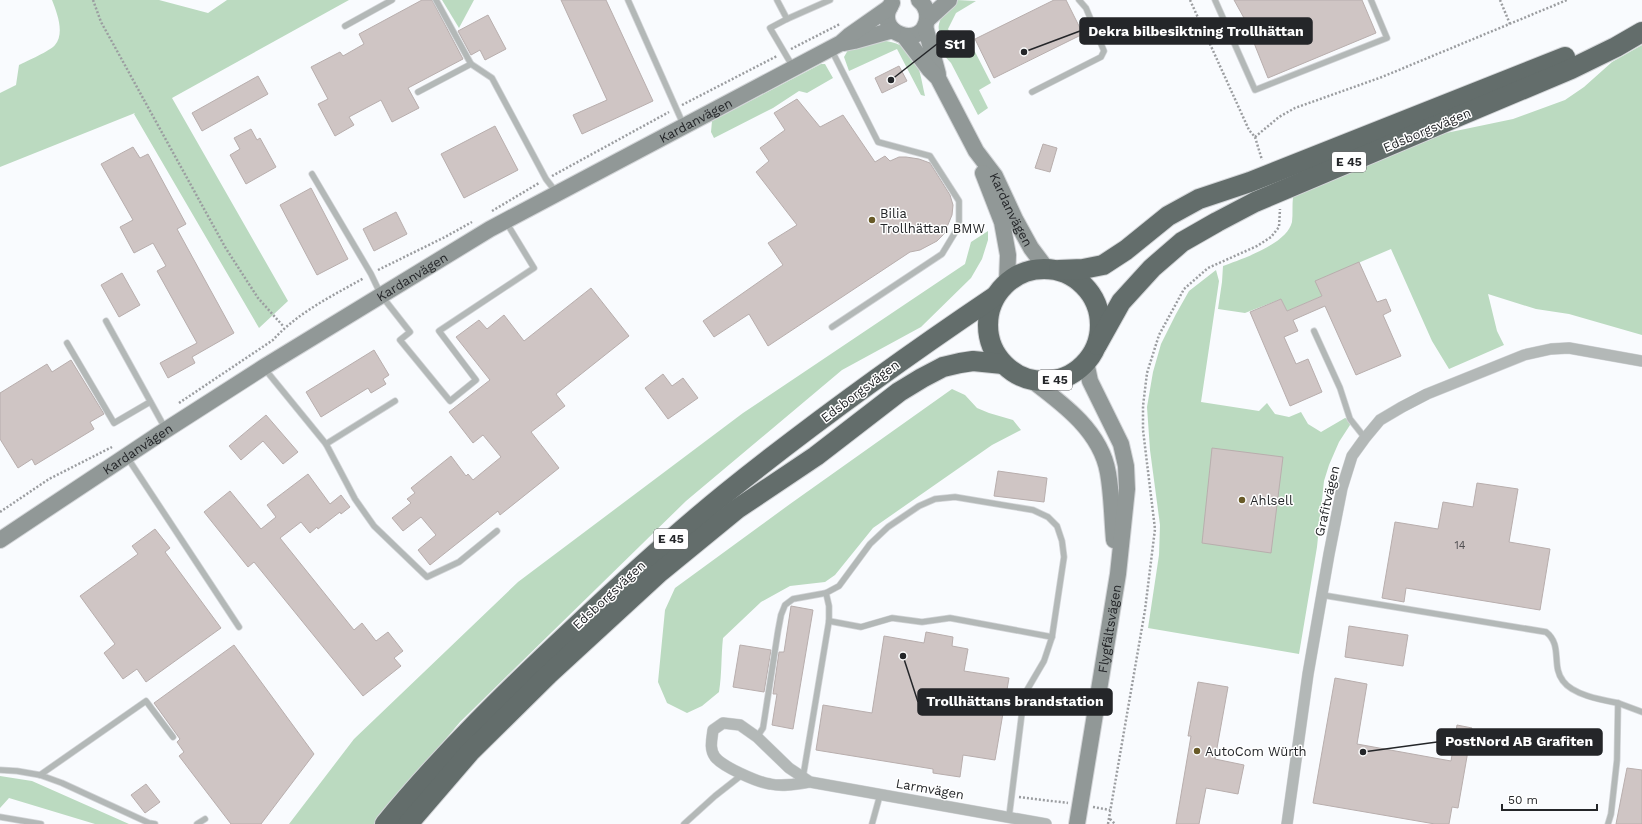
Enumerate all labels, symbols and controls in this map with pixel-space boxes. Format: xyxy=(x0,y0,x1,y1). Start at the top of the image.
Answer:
callout: Dekra bilbesiktning Trollhättan xyxy=(1080,18,1312,44)
text: Dekra bilbesiktning Trollhättan xyxy=(1088,23,1304,39)
callout: St1 xyxy=(937,31,974,57)
text: St1 xyxy=(944,36,966,52)
street label: Kardanvägen xyxy=(656,95,735,146)
street label: Edsborgsvägen xyxy=(1381,105,1473,155)
road number: E 45 xyxy=(1332,152,1366,172)
street label: Kardanvägen xyxy=(987,170,1036,249)
place label: Bilia Trollhättan BMW xyxy=(880,206,985,236)
marker: Bilia Trollhättan BMW xyxy=(867,215,877,225)
street label: Kardanvägen xyxy=(374,249,450,304)
street label: Edsborgsvägen xyxy=(818,357,902,425)
road number: E 45 xyxy=(1038,370,1072,390)
street label: Kardanvägen xyxy=(100,420,175,477)
street label: Grafitvägen xyxy=(1312,464,1342,538)
place label: Ahlsell xyxy=(1250,493,1293,508)
marker: Ahlsell xyxy=(1237,495,1247,505)
road number: E 45 xyxy=(654,529,688,549)
house number: 14 xyxy=(1454,539,1466,552)
street label: Edsborgsvägen xyxy=(570,557,648,633)
street label: Flygfältsvägen xyxy=(1094,583,1124,674)
callout: Trollhättans brandstation xyxy=(918,689,1112,715)
text: Trollhättans brandstation xyxy=(926,693,1104,709)
callout: PostNord AB Grafiten xyxy=(1437,729,1602,755)
text: PostNord AB Grafiten xyxy=(1445,733,1593,749)
place label: AutoCom Würth xyxy=(1205,744,1307,759)
marker: AutoCom Würth xyxy=(1192,746,1202,756)
street label: Larmvägen xyxy=(895,776,965,802)
scale bar xyxy=(1502,786,1597,812)
text: 50 m xyxy=(1508,793,1538,807)

